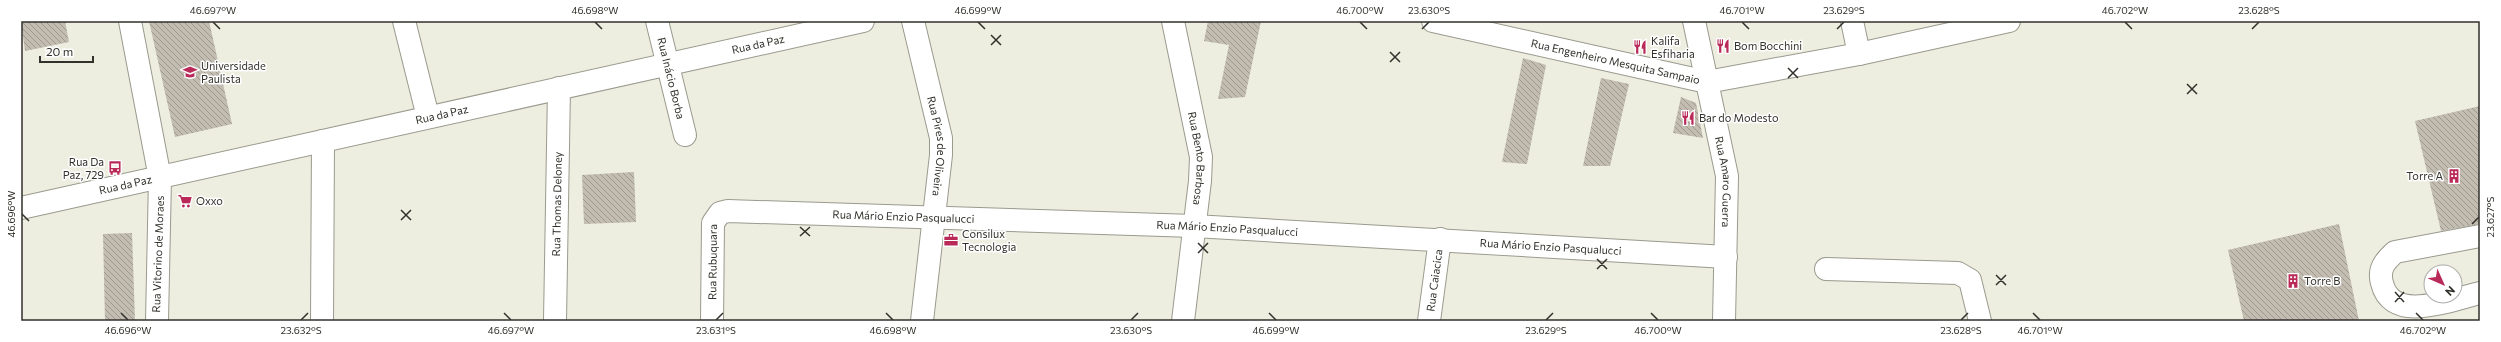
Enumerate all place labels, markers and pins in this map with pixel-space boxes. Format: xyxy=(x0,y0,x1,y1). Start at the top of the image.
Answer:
place label: Kalifa Esfiharia xyxy=(1651,34,1695,60)
restaurant icon: Bom Bocchini xyxy=(1715,38,1731,54)
restaurant icon: Kalifa Esfiharia xyxy=(1632,39,1648,55)
place label: Bom Bocchini xyxy=(1734,39,1802,52)
place label: Universidade Paulista xyxy=(201,59,266,85)
school or university icon: Universidade Paulista xyxy=(182,64,198,80)
restaurant icon: Bar do Modesto xyxy=(1680,110,1696,126)
place label: Bar do Modesto xyxy=(1699,111,1779,124)
place label: Rua Da Paz, 729 xyxy=(63,155,104,181)
bus stop icon: Rua Da Paz, 729 xyxy=(107,160,123,176)
building icon: Torre A xyxy=(2446,168,2462,184)
place label: Torre A xyxy=(2406,169,2443,182)
supermarket icon: Oxxo xyxy=(177,193,193,209)
place label: Oxxo xyxy=(196,194,223,207)
place label: Consilux Tecnologia xyxy=(962,227,1016,253)
office icon: Consilux Tecnologia xyxy=(943,232,959,248)
building icon: Torre B xyxy=(2285,273,2301,289)
place label: Torre B xyxy=(2304,274,2340,287)

